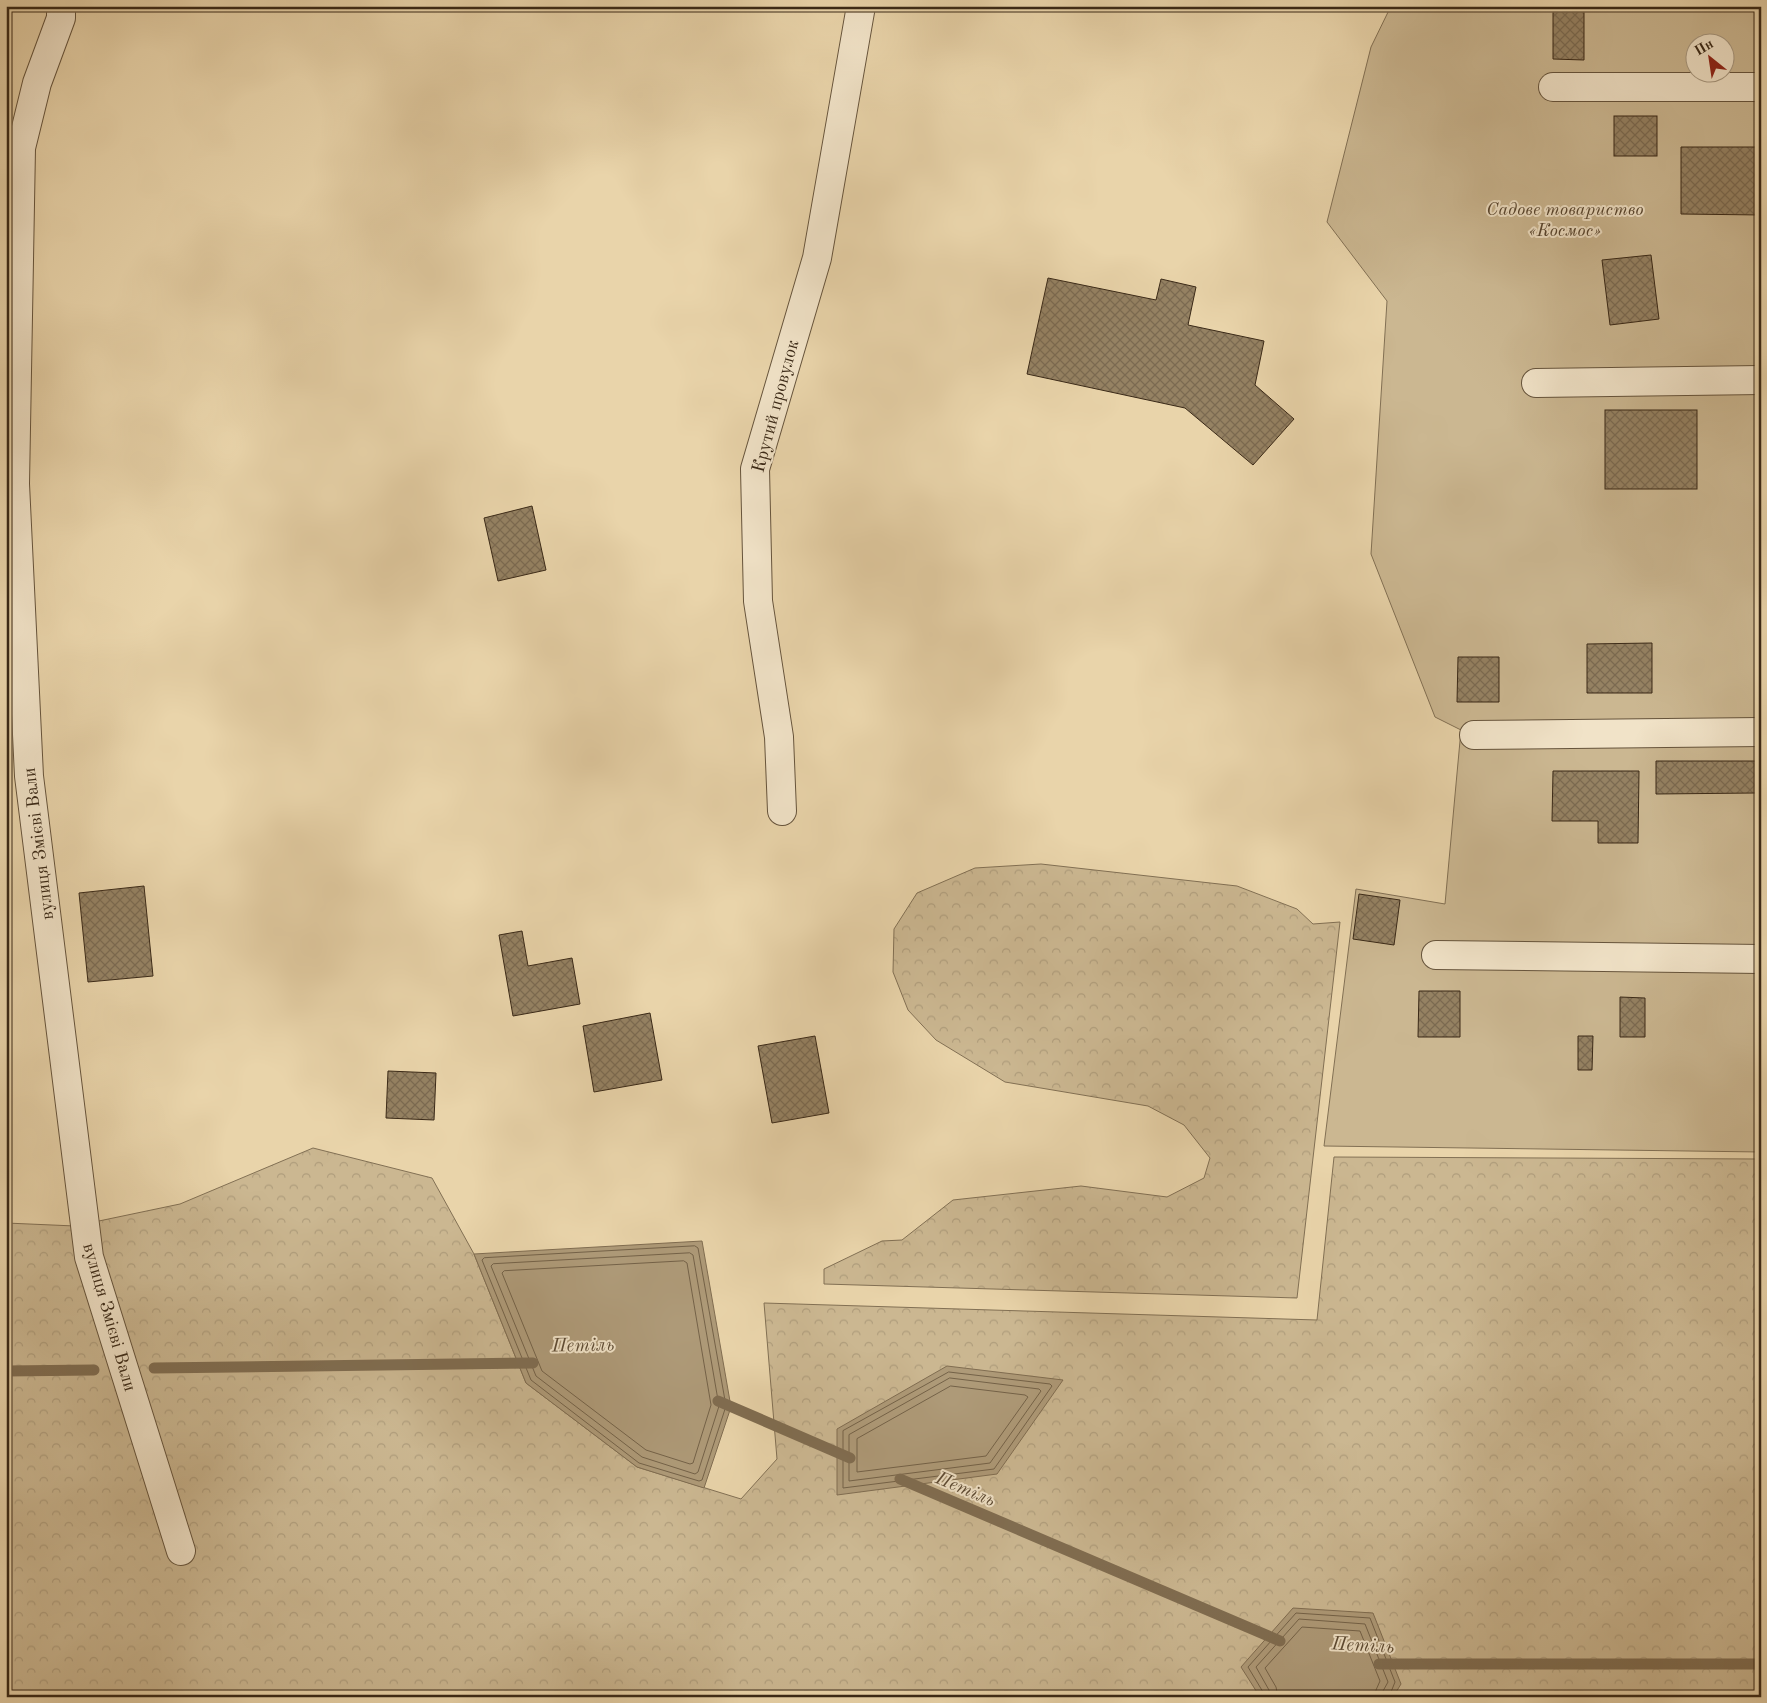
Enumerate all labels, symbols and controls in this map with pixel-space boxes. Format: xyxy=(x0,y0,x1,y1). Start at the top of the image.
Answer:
north arrow xyxy=(1684,32,1734,82)
text: Пн xyxy=(1692,37,1716,58)
park label: Садове товариство «Космос» xyxy=(1486,201,1644,240)
street label: Крутий провулок xyxy=(750,338,802,475)
street label: вулиця Змієві Вали xyxy=(21,767,57,921)
street label: вулиця Змієві Вали xyxy=(79,1241,139,1393)
water label: Петіль xyxy=(550,1336,615,1357)
water label: Петіль xyxy=(931,1469,998,1511)
water label: Петіль xyxy=(1330,1635,1395,1658)

